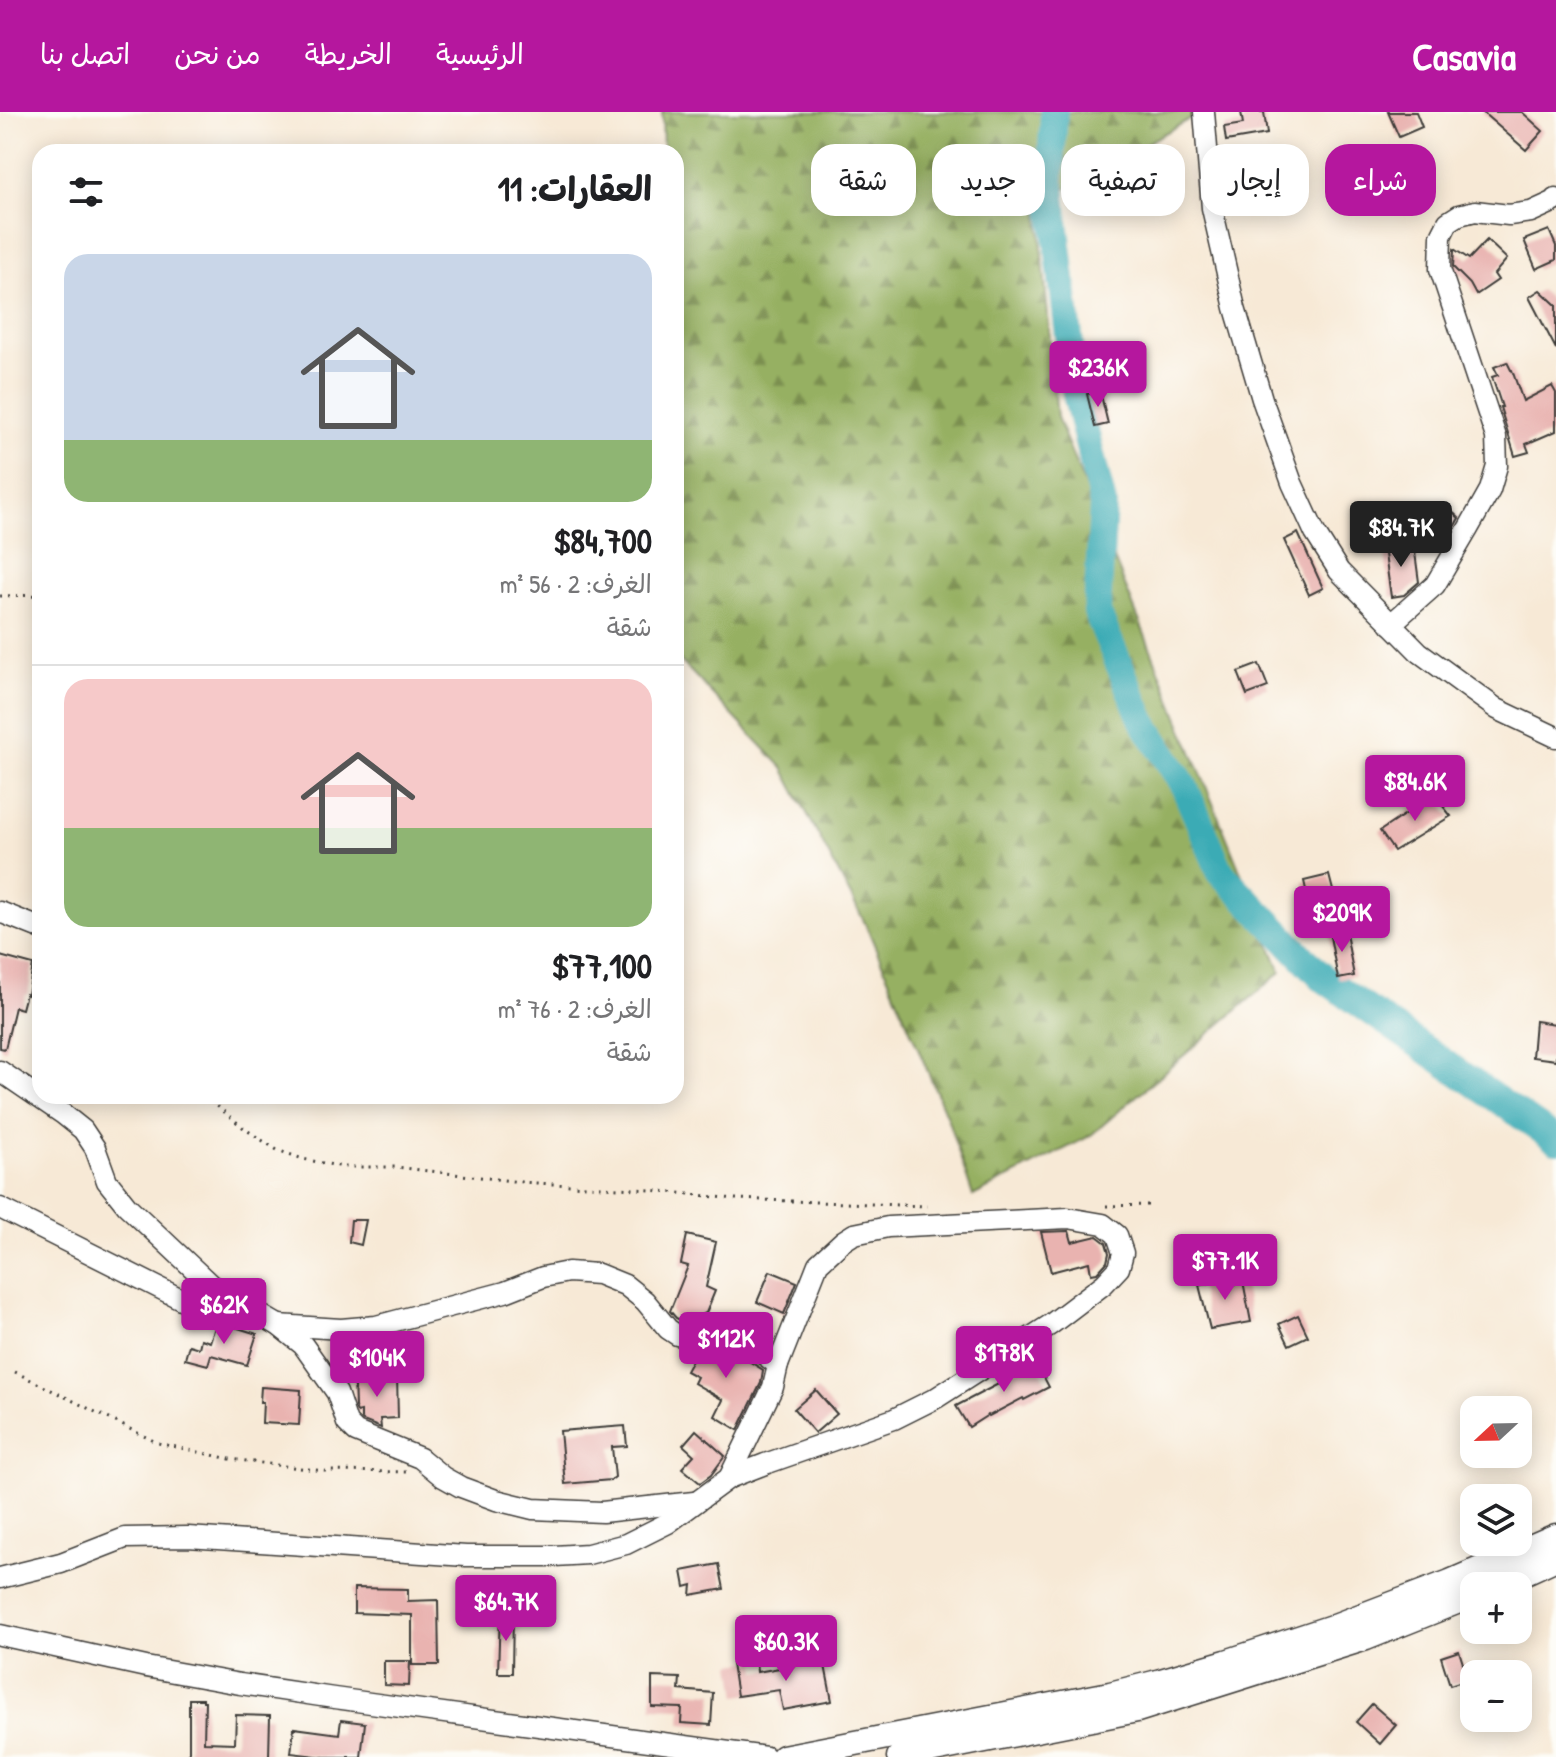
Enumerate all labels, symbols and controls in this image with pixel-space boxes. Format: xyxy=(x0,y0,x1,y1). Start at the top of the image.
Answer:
text: Casavia xyxy=(1412,30,1516,82)
text: اتصل بنا xyxy=(40,35,130,73)
text: من نحن xyxy=(174,35,261,73)
text: الخريطة xyxy=(305,35,392,73)
text: الرئيسية xyxy=(436,35,524,73)
chip: شقة xyxy=(811,144,916,216)
chip: جديد xyxy=(932,144,1045,216)
chip: تصفية xyxy=(1061,144,1185,216)
chip: إيجار xyxy=(1201,144,1309,216)
chip: شراء xyxy=(1325,144,1436,216)
text: العقارات: 11 xyxy=(498,166,652,212)
icon: filters xyxy=(64,170,108,214)
icon: home xyxy=(286,306,430,450)
pin: $236K xyxy=(1042,341,1154,409)
text: $236K xyxy=(1068,349,1128,384)
pin: $84.7K xyxy=(1336,501,1466,569)
text: $84.7K xyxy=(1368,509,1434,544)
text: $84,700 xyxy=(553,518,652,564)
text: الغرف: 2 · 56 m² xyxy=(500,566,652,601)
text: شقة xyxy=(607,609,652,644)
icon: home xyxy=(286,731,430,875)
pin: $84.6K xyxy=(1350,755,1480,823)
text: $84.6K xyxy=(1383,763,1447,798)
pin: $209K xyxy=(1286,886,1398,954)
text: $209K xyxy=(1312,894,1372,929)
text: $77,100 xyxy=(551,943,652,989)
text: الغرف: 2 · 76 m² xyxy=(498,991,652,1026)
text: شقة xyxy=(607,1034,652,1069)
pin: $77.1K xyxy=(1160,1234,1290,1302)
text: $77.1K xyxy=(1191,1242,1259,1277)
pin: $62K xyxy=(177,1278,271,1346)
text: $62K xyxy=(199,1286,249,1321)
pin: $112K xyxy=(670,1312,782,1380)
text: $112K xyxy=(697,1320,755,1355)
pin: $178K xyxy=(948,1326,1060,1394)
pin: $104K xyxy=(321,1331,433,1399)
text: $178K xyxy=(974,1334,1034,1369)
text: $104K xyxy=(348,1339,406,1374)
north arrow xyxy=(1460,1396,1532,1468)
map controls xyxy=(1460,1396,1532,1732)
button: layers xyxy=(1460,1484,1532,1556)
button: + xyxy=(1460,1572,1532,1644)
pin: $64.7K xyxy=(441,1575,571,1643)
text: $64.7K xyxy=(473,1583,539,1618)
pin: $60.3K xyxy=(721,1615,851,1683)
text: $60.3K xyxy=(753,1623,819,1658)
button: − xyxy=(1460,1660,1532,1732)

